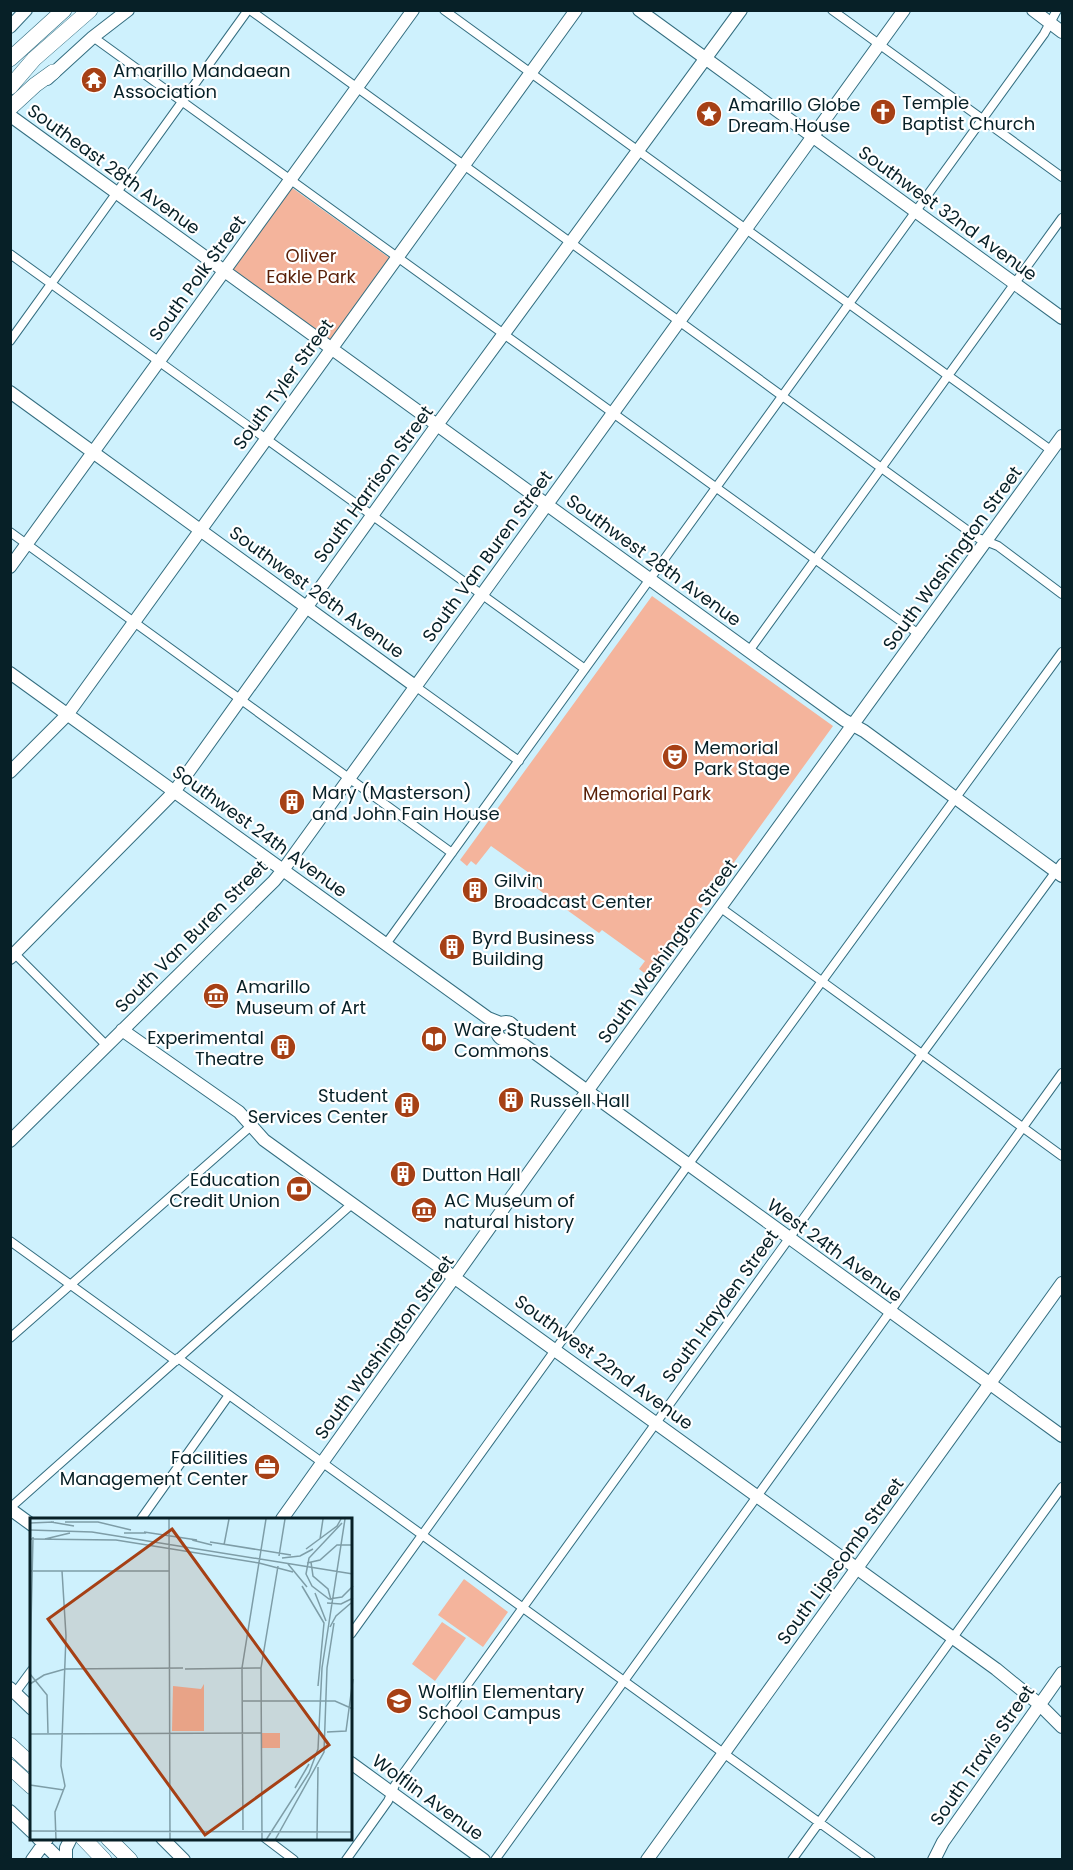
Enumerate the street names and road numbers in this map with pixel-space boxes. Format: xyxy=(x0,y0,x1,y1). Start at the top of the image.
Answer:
street label: Southeast 28th Avenue xyxy=(23,98,205,240)
street label: Southwest 32nd Avenue xyxy=(854,140,1042,286)
street label: South Polk Street xyxy=(143,210,251,346)
street label: South Tyler Street xyxy=(227,313,339,455)
street label: South Harrison Street xyxy=(307,400,439,568)
street label: South Washington Street xyxy=(877,461,1027,655)
street label: South Van Buren Street xyxy=(416,465,558,647)
street label: Southwest 28th Avenue xyxy=(561,488,747,632)
street label: Southwest 26th Avenue xyxy=(224,520,410,664)
street label: Southwest 24th Avenue xyxy=(168,759,352,903)
street label: South Van Buren Street xyxy=(109,854,273,1018)
street label: South Washington Street xyxy=(592,854,742,1048)
street label: West 24th Avenue xyxy=(762,1192,908,1308)
street label: South Hayden Street xyxy=(656,1224,784,1388)
street label: South Washington Street xyxy=(309,1250,459,1444)
street label: Southwest 22nd Avenue xyxy=(510,1289,698,1435)
street label: South Lipscomb Street xyxy=(771,1472,909,1650)
street label: South Travis Street xyxy=(924,1680,1040,1830)
street label: Wolflin Avenue xyxy=(367,1748,489,1846)

